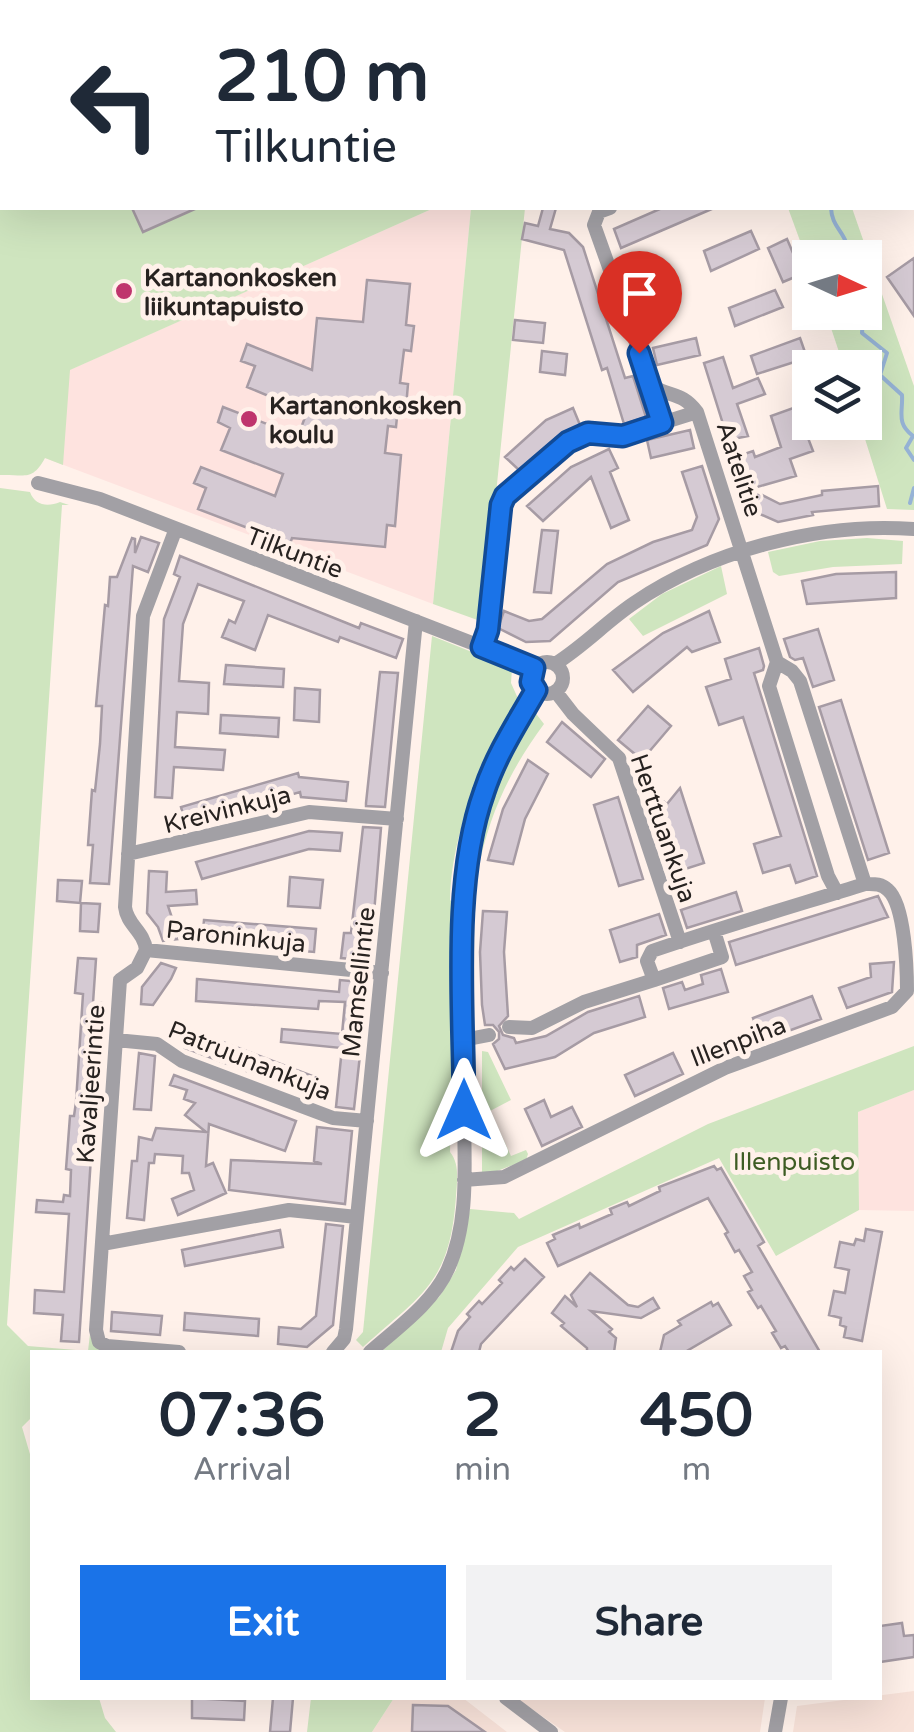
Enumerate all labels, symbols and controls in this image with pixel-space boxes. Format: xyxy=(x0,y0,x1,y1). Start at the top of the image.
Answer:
text: 210 m xyxy=(215,36,429,120)
icon: left xyxy=(50,40,180,170)
text: Tilkuntie xyxy=(215,121,397,175)
north arrow xyxy=(792,240,882,330)
map controls xyxy=(792,240,882,440)
pin xyxy=(597,251,682,354)
place label: Kartanonkosken liikuntapuisto xyxy=(144,263,337,322)
icon: arrive xyxy=(612,266,667,321)
marker: Kartanonkosken liikuntapuisto xyxy=(113,280,135,302)
button: layers xyxy=(792,350,882,440)
place label: Kartanonkosken koulu xyxy=(269,391,462,450)
marker: Kartanonkosken koulu xyxy=(238,408,260,430)
street label: Aatelitie xyxy=(710,418,769,521)
street label: Tilkuntie xyxy=(242,521,347,585)
street label: Herttuankuja xyxy=(624,750,702,907)
street label: Kreivinkuja xyxy=(160,780,294,840)
street label: Mamsellintie xyxy=(336,906,382,1059)
street label: Paroninkuja xyxy=(164,915,307,959)
street label: Kavaljeerintie xyxy=(70,1004,112,1165)
street label: Illenpiha xyxy=(686,1010,790,1074)
street label: Patruunankuja xyxy=(164,1015,336,1107)
position arrow xyxy=(412,1058,516,1162)
park label: Illenpuisto xyxy=(733,1147,855,1177)
text: 07:36 xyxy=(159,1380,325,1452)
text: 2 xyxy=(464,1380,501,1452)
text: 450 xyxy=(640,1380,753,1452)
text: Arrival xyxy=(193,1451,292,1489)
text: min xyxy=(454,1451,511,1489)
text: m xyxy=(682,1451,711,1489)
button: Exit xyxy=(80,1565,446,1680)
button: Share xyxy=(466,1565,832,1680)

